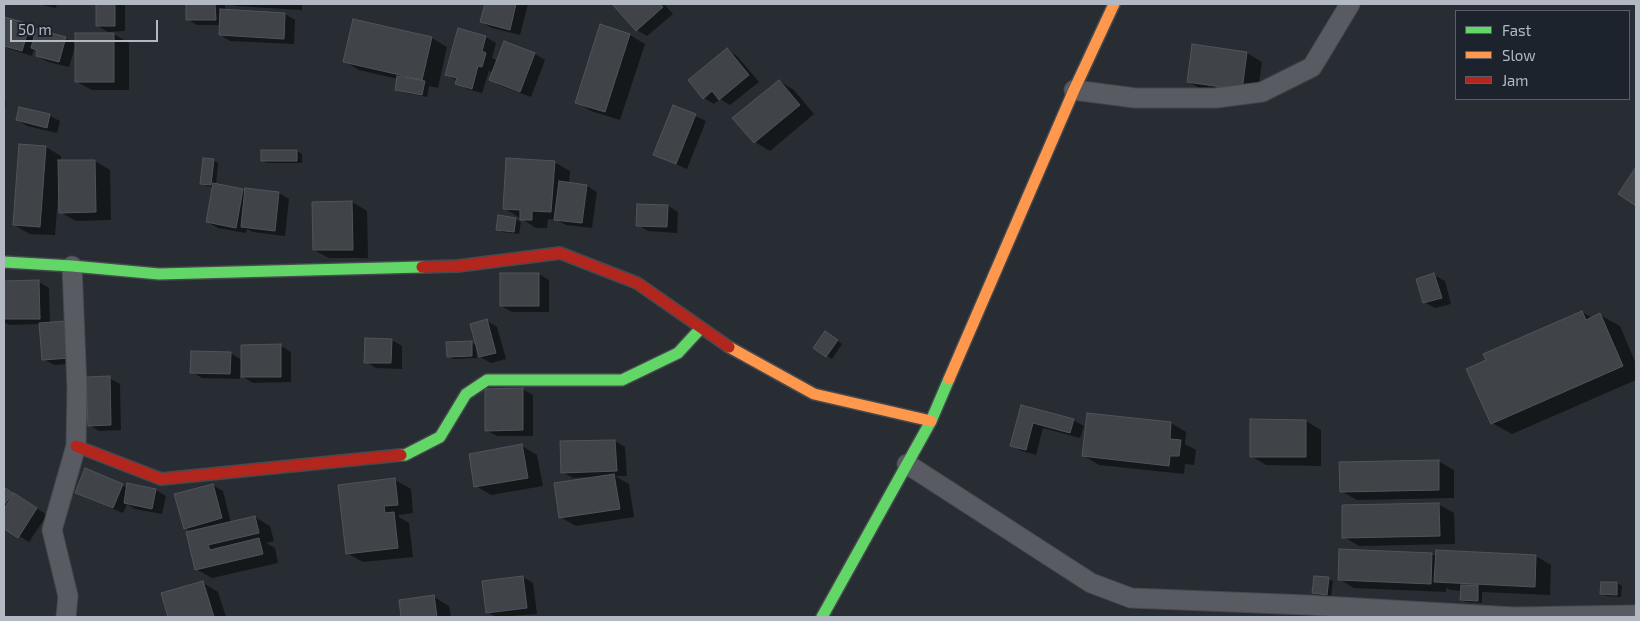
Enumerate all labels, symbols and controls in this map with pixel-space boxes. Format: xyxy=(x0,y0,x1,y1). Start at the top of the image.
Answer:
scale bar xyxy=(12,10,160,42)
legend xyxy=(1455,10,1630,100)
text: 50 m xyxy=(18,20,52,38)
text: Fast xyxy=(1502,21,1531,39)
text: Slow xyxy=(1502,46,1536,64)
text: Jam xyxy=(1502,71,1528,89)

